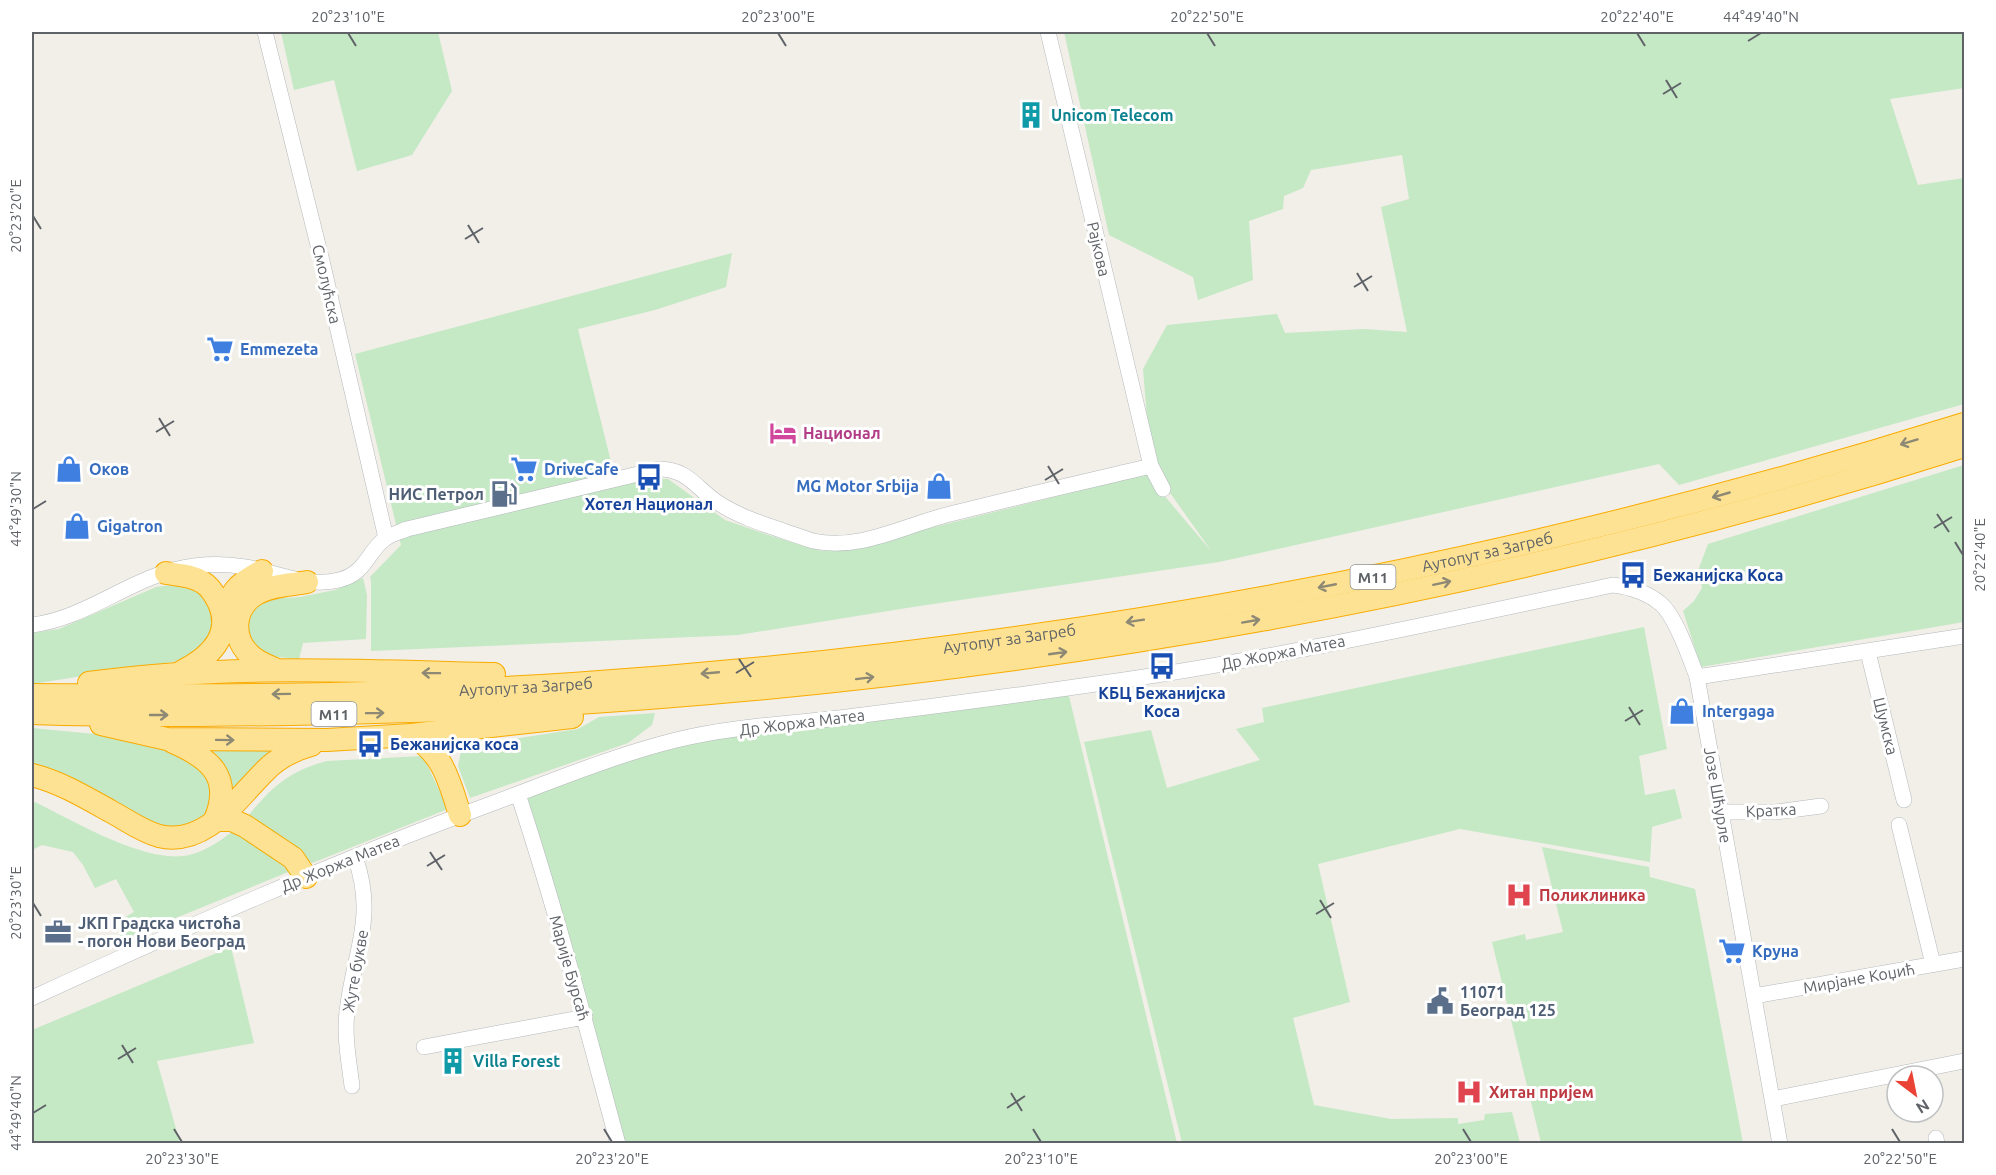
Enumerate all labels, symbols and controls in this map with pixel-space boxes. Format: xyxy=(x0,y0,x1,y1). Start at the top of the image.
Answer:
text: 20°23'10"E xyxy=(311,8,385,25)
text: 20°23'00"E xyxy=(741,8,815,25)
text: 20°22'50"E xyxy=(1170,8,1244,25)
text: 20°22'40"E xyxy=(1600,8,1674,25)
text: 44°49'40"N xyxy=(1723,8,1799,25)
building icon: Unicom Telecom xyxy=(1016,100,1046,130)
place label: Unicom Telecom xyxy=(1051,106,1174,124)
text: 20°23'20"E xyxy=(7,179,24,253)
street label: Рајкова xyxy=(1084,220,1114,278)
street label: Смолућска xyxy=(309,243,345,325)
supermarket icon: Emmezeta xyxy=(205,334,235,364)
place label: Emmezeta xyxy=(240,340,319,358)
hotel icon: Национал xyxy=(768,418,798,448)
place label: Национал xyxy=(803,424,881,442)
one-way arrow xyxy=(1900,437,1919,448)
shop icon: Оков xyxy=(54,454,84,484)
supermarket icon: DriveCafe xyxy=(509,454,539,484)
place label: Оков xyxy=(89,460,129,478)
place label: DriveCafe xyxy=(544,460,619,478)
bus stop icon: Хотел Национал xyxy=(634,462,664,492)
text: 44°49'30"N xyxy=(7,471,24,547)
shop icon: MG Motor Srbija xyxy=(924,471,954,501)
place label: MG Motor Srbija xyxy=(796,477,919,495)
fuel station icon: НИС Петрол xyxy=(489,479,519,509)
place label: НИС Петрол xyxy=(389,485,484,503)
one-way arrow xyxy=(1712,490,1731,502)
place label: Хотел Национал xyxy=(585,495,713,513)
shop icon: Gigatron xyxy=(62,511,92,541)
place label: Gigatron xyxy=(97,517,163,535)
text: 20°22'40"E xyxy=(1971,518,1988,592)
street label: Аутопут за Загреб xyxy=(1420,528,1555,575)
bus stop icon: Бежанијска Коса xyxy=(1618,560,1648,590)
road number: M11 xyxy=(1350,565,1396,589)
place label: Бежанијска Коса xyxy=(1653,566,1784,584)
one-way arrow xyxy=(1432,577,1451,589)
one-way arrow xyxy=(1317,581,1337,592)
one-way arrow xyxy=(1240,615,1260,626)
one-way arrow xyxy=(1125,616,1145,627)
street label: Аутопут за Загреб xyxy=(942,620,1077,657)
street label: Др Жоржа Матеа xyxy=(1219,631,1347,673)
one-way arrow xyxy=(1048,647,1067,658)
bus stop icon: КБЦ Бежанијска Коса xyxy=(1147,651,1177,681)
one-way arrow xyxy=(421,667,441,679)
one-way arrow xyxy=(700,668,720,679)
one-way arrow xyxy=(854,672,874,683)
street label: Аутопут за Загреб xyxy=(459,674,593,699)
place label: КБЦ Бежанијска Коса xyxy=(1098,684,1226,720)
one-way arrow xyxy=(272,688,292,700)
street label: Шумска xyxy=(1870,695,1902,757)
shop icon: Intergaga xyxy=(1667,696,1697,726)
road number: M11 xyxy=(312,702,356,726)
place label: Intergaga xyxy=(1702,702,1775,720)
street label: Др Жоржа Матеа xyxy=(738,705,866,739)
one-way arrow xyxy=(364,708,384,719)
one-way arrow xyxy=(148,709,168,720)
bus stop icon: Бежанијска коса xyxy=(355,729,385,759)
one-way arrow xyxy=(215,734,235,745)
place label: Бежанијска коса xyxy=(390,735,519,753)
street label: Јозе Шћурле xyxy=(1701,746,1735,844)
street label: Кратка xyxy=(1745,800,1797,820)
street label: Др Жоржа Матеа xyxy=(278,831,402,895)
text: 20°23'30"E xyxy=(7,866,24,940)
hospital icon: Поликлиника xyxy=(1504,880,1534,910)
place label: Поликлиника xyxy=(1539,886,1646,904)
street label: Марије Бурсаћ xyxy=(546,913,594,1023)
place label: ЈКП Градска чистоћа - погон Нови Београд xyxy=(78,914,246,950)
office icon: ЈКП Градска чистоћа - погон Нови Београд xyxy=(43,917,73,947)
street label: Жуте букве xyxy=(339,928,371,1014)
supermarket icon: Круна xyxy=(1717,936,1747,966)
place label: Круна xyxy=(1752,942,1799,960)
street label: Мирјане Коџић xyxy=(1802,959,1916,997)
place label: 11071 Београд 125 xyxy=(1460,983,1556,1019)
public building icon: 11071 Београд 125 xyxy=(1425,986,1455,1016)
building icon: Villa Forest xyxy=(438,1046,468,1076)
place label: Villa Forest xyxy=(473,1052,560,1070)
north arrow xyxy=(1885,1064,1945,1124)
text: 44°49'40"N xyxy=(7,1075,24,1151)
hospital icon: Хитан пријем xyxy=(1454,1077,1484,1107)
place label: Хитан пријем xyxy=(1489,1083,1594,1101)
text: N xyxy=(1913,1096,1933,1118)
text: 20°23'30"E xyxy=(145,1150,219,1167)
text: 20°23'20"E xyxy=(575,1150,649,1167)
text: 20°23'10"E xyxy=(1004,1150,1078,1167)
text: 20°23'00"E xyxy=(1434,1150,1508,1167)
text: 20°22'50"E xyxy=(1863,1150,1937,1167)

